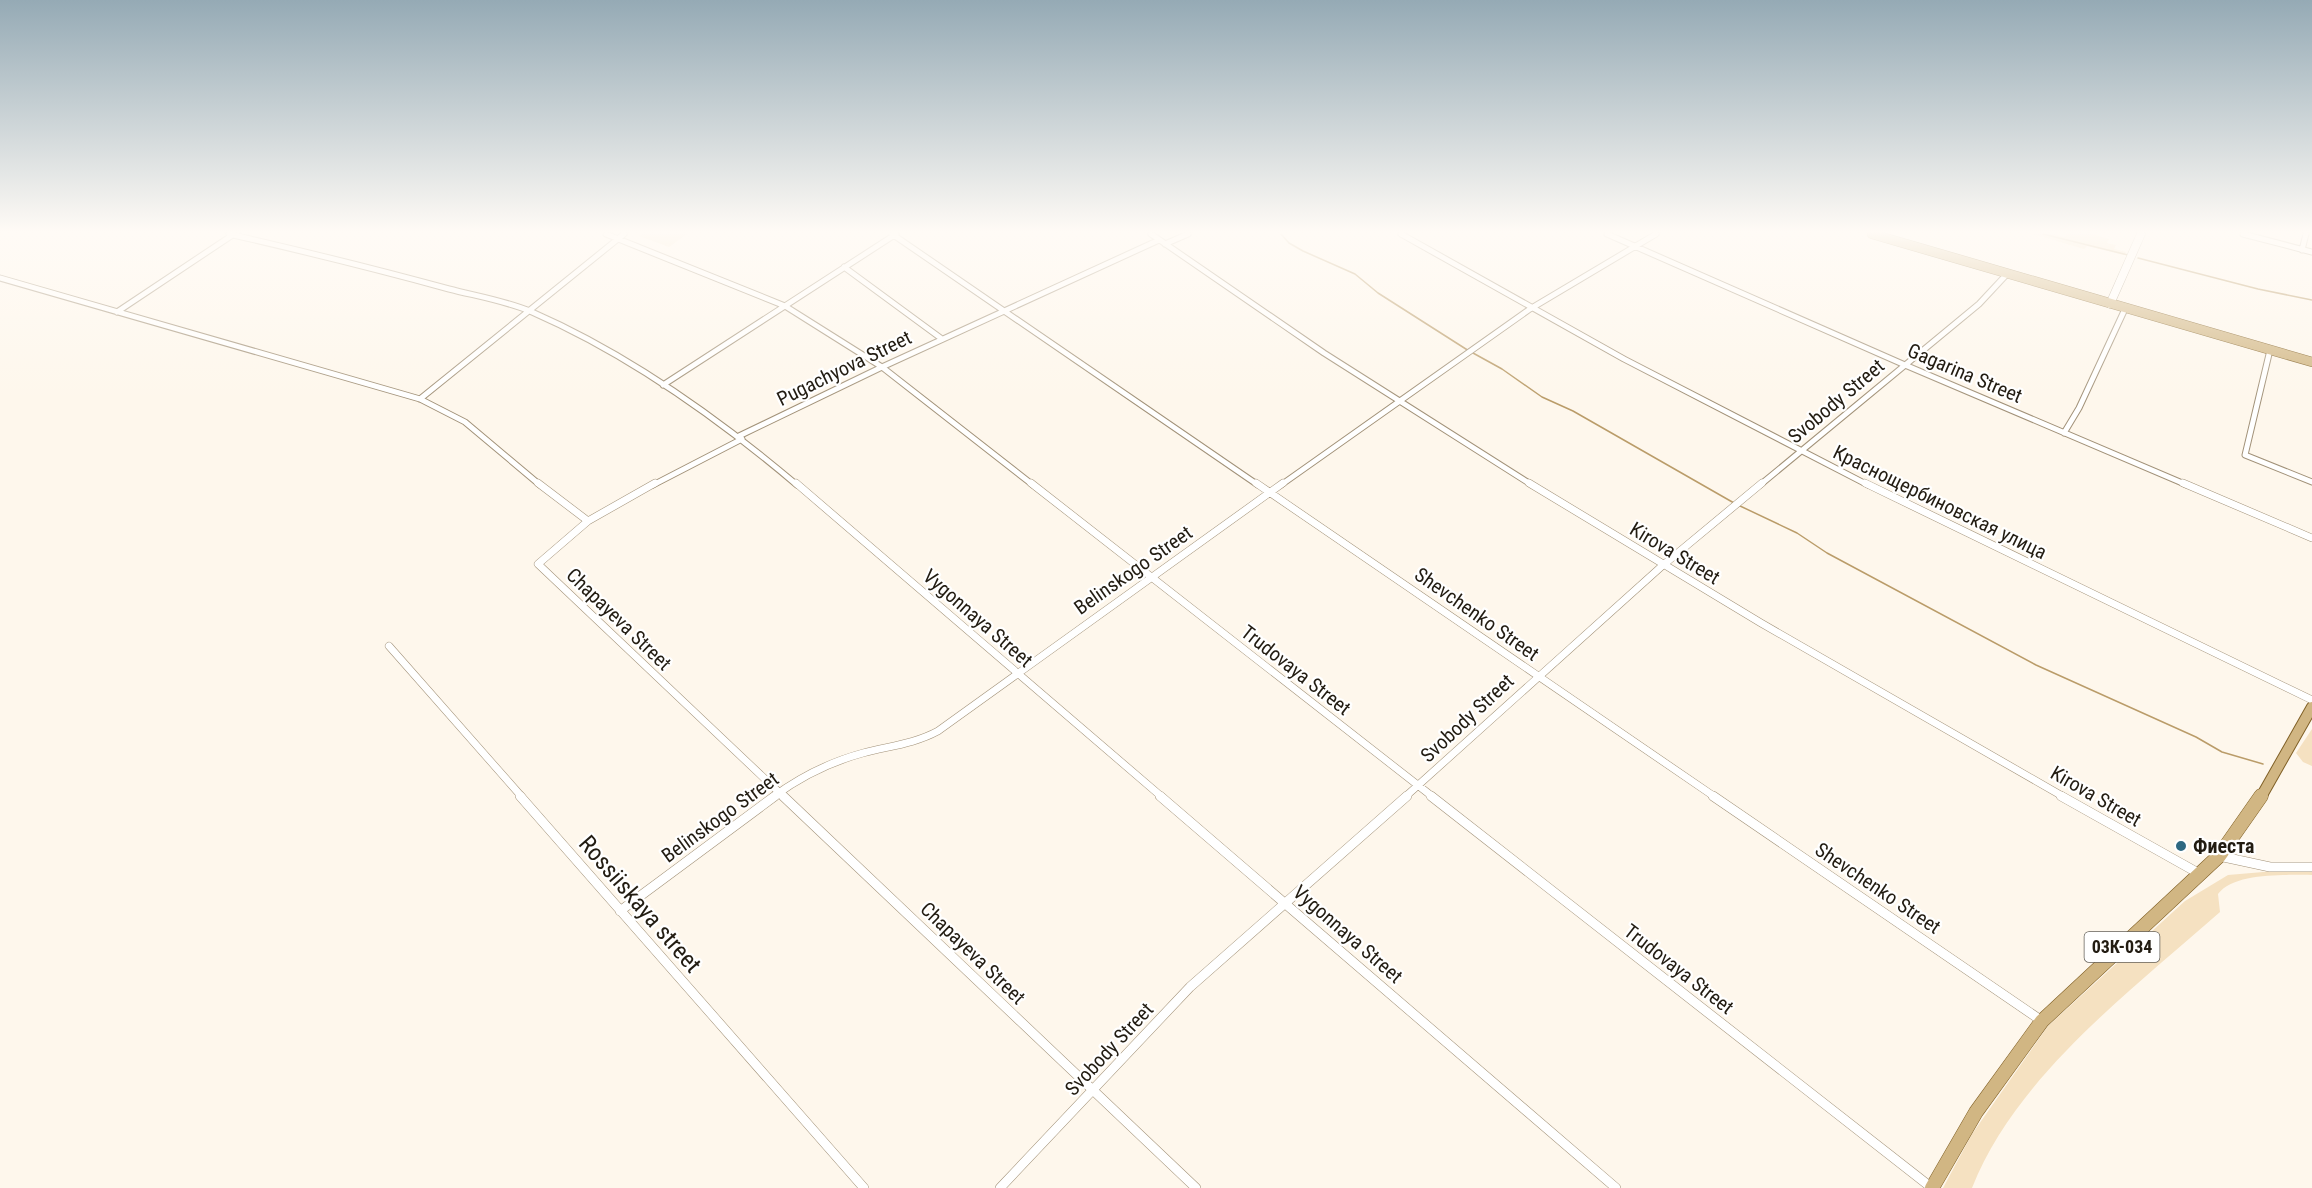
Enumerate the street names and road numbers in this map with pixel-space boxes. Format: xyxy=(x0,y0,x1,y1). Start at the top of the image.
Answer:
street label: Pugachyova Street xyxy=(773,325,915,411)
street label: Gagarina Street xyxy=(1904,338,2026,408)
street label: Svobody Street xyxy=(1783,354,1889,448)
street label: Краснощербиновская улица xyxy=(1829,440,2051,564)
street label: Kirova Street xyxy=(1626,517,1724,589)
street label: Belinskogo Street xyxy=(1069,520,1197,620)
street label: Shevchenko Street xyxy=(1410,562,1544,666)
street label: Chapayeva Street xyxy=(561,563,677,675)
street label: Vygonnaya Street xyxy=(918,564,1038,672)
street label: Trudovaya Street xyxy=(1236,620,1356,720)
street label: Svobody Street xyxy=(1416,669,1519,767)
street label: Kirova Street xyxy=(2046,760,2146,832)
street label: Belinskogo Street xyxy=(657,766,783,867)
street label: Rossiiskaya street xyxy=(573,830,707,978)
street label: Shevchenko Street xyxy=(1811,837,1945,939)
street label: Vygonnaya Street xyxy=(1288,880,1408,988)
street label: Chapayeva Street xyxy=(915,897,1031,1009)
street label: Trudovaya Street xyxy=(1619,919,1739,1019)
road number: 03К-034 xyxy=(2084,932,2160,962)
street label: Svobody Street xyxy=(1060,997,1158,1100)

